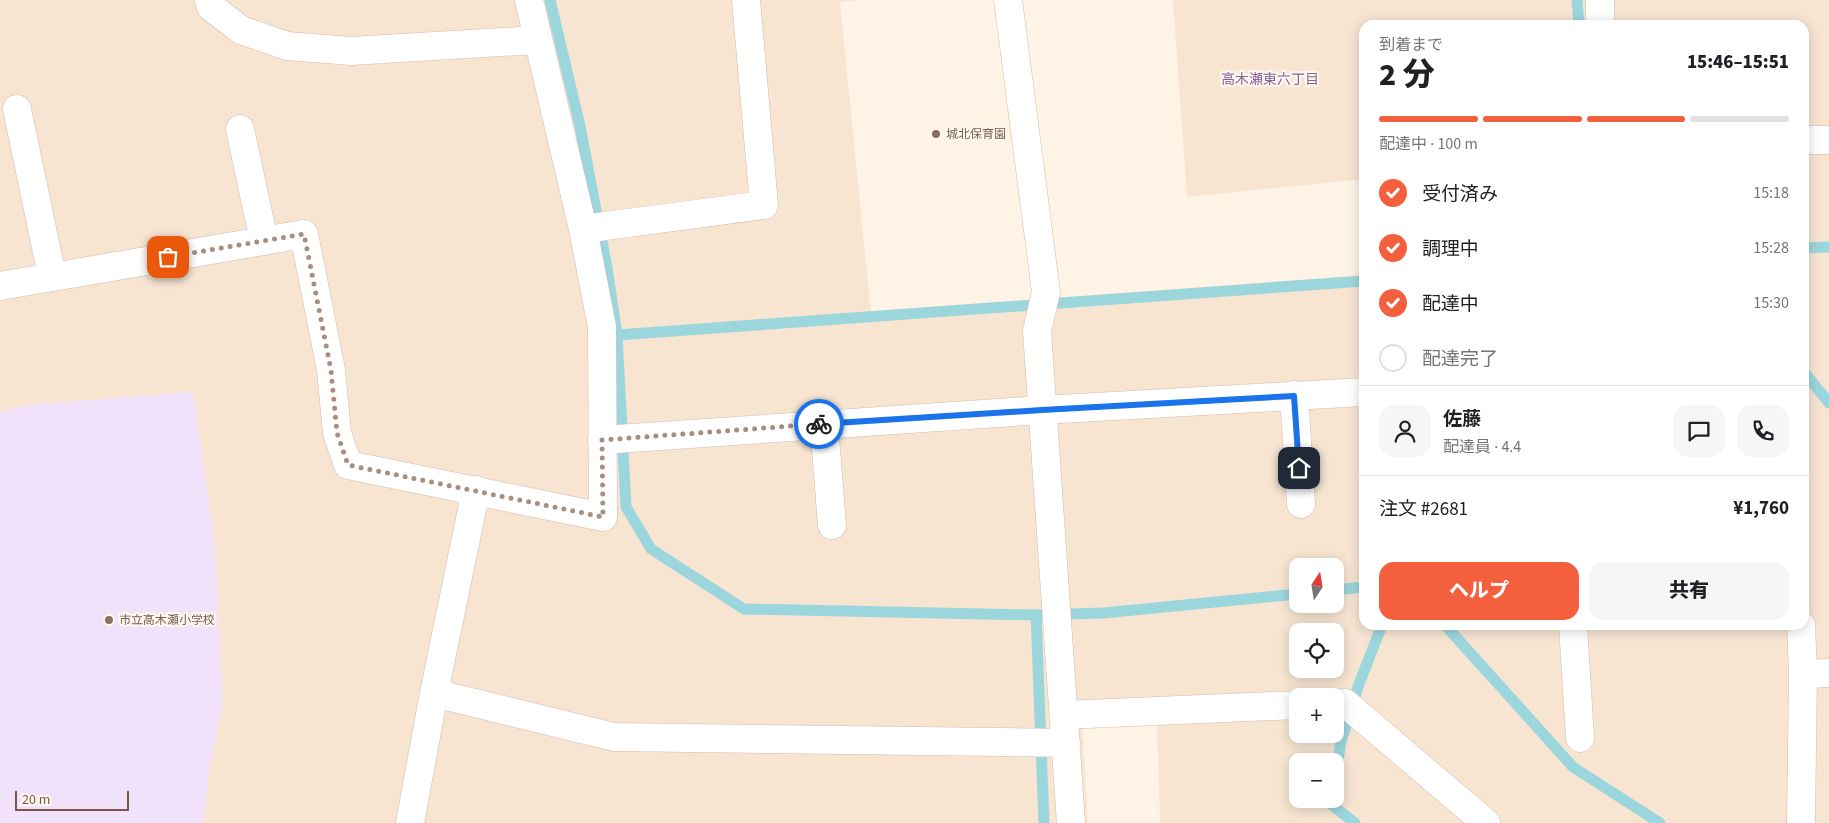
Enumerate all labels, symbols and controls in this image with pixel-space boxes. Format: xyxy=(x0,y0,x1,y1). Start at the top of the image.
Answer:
text: 到着まで xyxy=(1379,34,1443,56)
text: 15:46–15:51 xyxy=(1687,49,1789,76)
text: 2 分 xyxy=(1379,52,1435,98)
district label: 高木瀬東六丁目 xyxy=(1221,70,1319,90)
place label: 城北保育園 xyxy=(946,126,1006,143)
marker: 城北保育園 xyxy=(930,128,942,140)
text: 配達中 · 100 m xyxy=(1379,133,1478,155)
icon: check xyxy=(1379,179,1407,207)
text: 受付済み xyxy=(1422,181,1498,208)
text: 15:18 xyxy=(1753,182,1789,204)
icon: check xyxy=(1379,234,1407,262)
pin xyxy=(147,236,189,278)
text: 調理中 xyxy=(1422,236,1479,263)
text: 15:28 xyxy=(1753,237,1789,259)
icon: bag xyxy=(154,243,182,271)
icon: check xyxy=(1379,289,1407,317)
text: 配達中 xyxy=(1422,291,1479,318)
text: 15:30 xyxy=(1753,292,1789,314)
text: 配達完了 xyxy=(1422,346,1498,373)
courier xyxy=(794,399,844,449)
button: person xyxy=(1379,405,1431,457)
button: chat xyxy=(1673,405,1725,457)
button: phone xyxy=(1737,405,1789,457)
text: 佐藤 xyxy=(1443,406,1481,433)
icon: bike xyxy=(805,410,833,438)
text: 配達員 · 4.4 xyxy=(1443,436,1521,458)
pin xyxy=(1278,447,1320,489)
icon: home xyxy=(1285,454,1313,482)
text: ¥1,760 xyxy=(1733,495,1789,522)
text: 注文 #2681 xyxy=(1379,496,1468,523)
north arrow xyxy=(1289,558,1344,612)
map controls xyxy=(1289,558,1344,808)
button: ヘルプ xyxy=(1379,562,1579,620)
button: 共有 xyxy=(1589,562,1789,620)
place label: 市立高木瀬小学校 xyxy=(119,612,215,629)
marker: 市立高木瀬小学校 xyxy=(103,614,115,626)
button: locate xyxy=(1289,623,1344,678)
button: + xyxy=(1289,688,1344,743)
button: − xyxy=(1289,753,1344,808)
scale bar xyxy=(15,788,129,811)
text: 20 m xyxy=(22,790,50,810)

